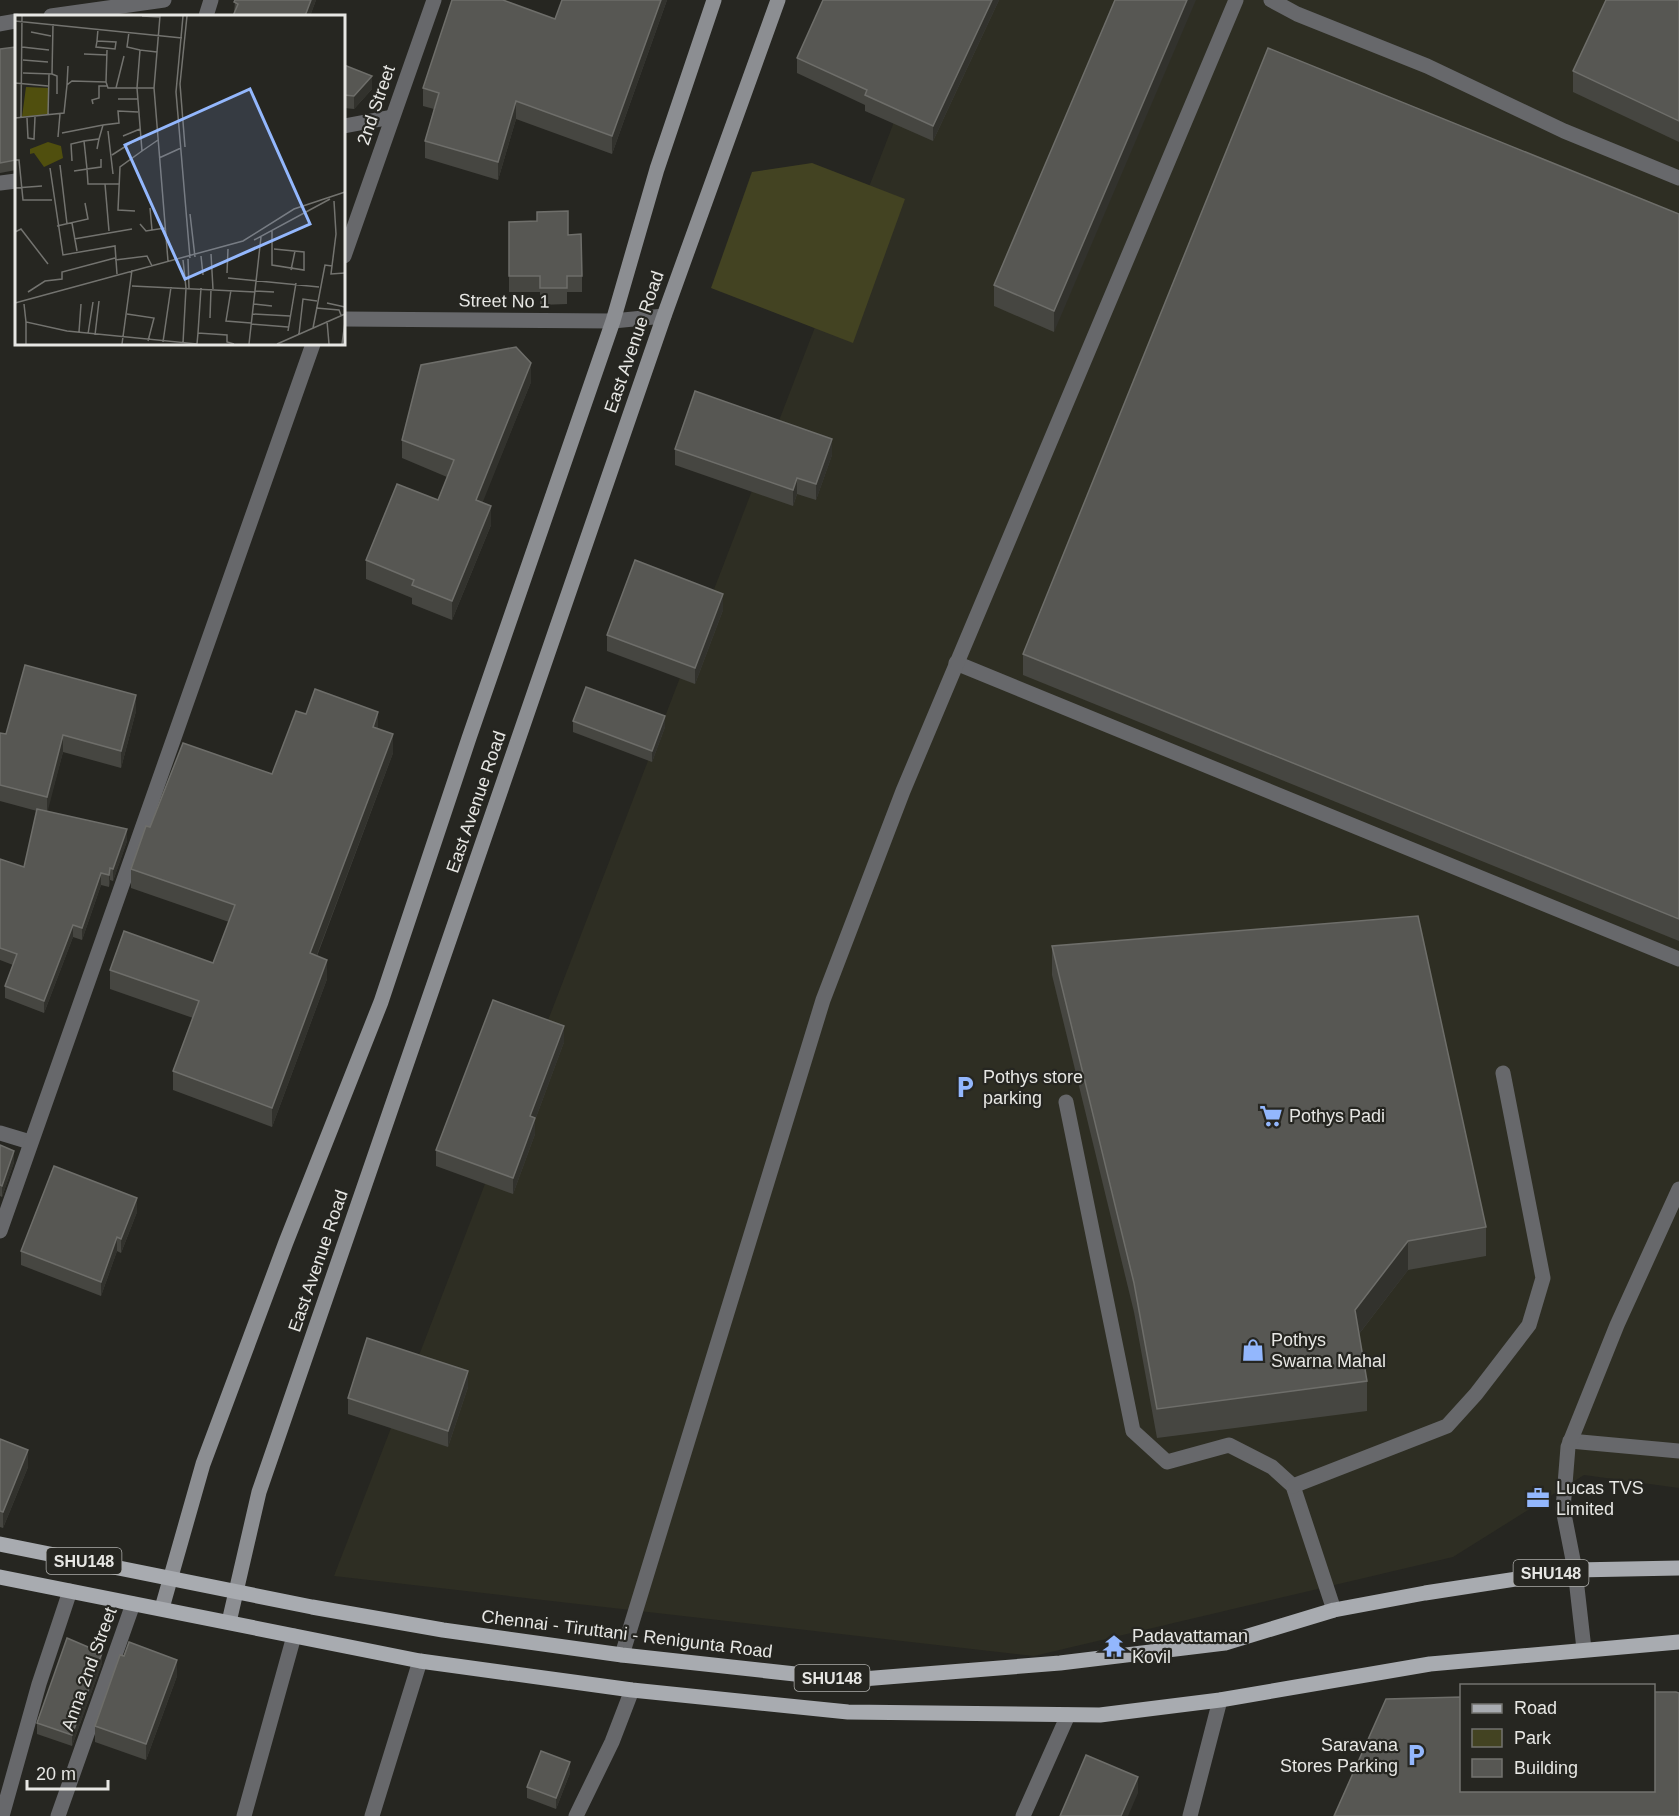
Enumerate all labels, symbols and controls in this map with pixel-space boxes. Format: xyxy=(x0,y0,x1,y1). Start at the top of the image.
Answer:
inset map xyxy=(15,15,345,345)
street label: 2nd Street xyxy=(353,62,399,148)
street label: East Avenue Road xyxy=(600,268,668,416)
street label: Street No 1 xyxy=(458,290,550,312)
street label: East Avenue Road xyxy=(442,728,510,876)
place label: Pothys store parking xyxy=(983,1067,1083,1108)
parking icon: Pothys store parking xyxy=(952,1074,978,1100)
supermarket icon: Pothys Padi xyxy=(1258,1103,1284,1129)
place label: Pothys Padi xyxy=(1289,1106,1385,1126)
street label: East Avenue Road xyxy=(284,1187,352,1335)
place label: Pothys Swarna Mahal xyxy=(1271,1330,1386,1371)
shop icon: Pothys Swarna Mahal xyxy=(1240,1337,1266,1363)
place label: Lucas TVS Limited xyxy=(1556,1478,1644,1519)
office icon: Lucas TVS Limited xyxy=(1525,1485,1551,1511)
road number: SHU148 xyxy=(46,1548,122,1574)
road number: SHU148 xyxy=(1514,1560,1588,1586)
street label: Anna 2nd Street xyxy=(57,1604,121,1734)
street label: Chennai - Tiruttani - Renigunta Road xyxy=(480,1606,774,1662)
place label: Padavattaman Kovil xyxy=(1132,1626,1248,1667)
temple icon: Padavattaman Kovil xyxy=(1101,1633,1127,1659)
road number: SHU148 xyxy=(794,1665,870,1691)
legend xyxy=(1460,1684,1655,1792)
text: Road xyxy=(1514,1698,1557,1718)
text: Park xyxy=(1514,1728,1552,1748)
place label: Saravana Stores Parking xyxy=(1280,1735,1399,1776)
parking icon: Saravana Stores Parking xyxy=(1403,1742,1429,1768)
scale bar xyxy=(27,1753,108,1791)
text: Building xyxy=(1514,1758,1578,1778)
text: 20 m xyxy=(36,1764,76,1784)

